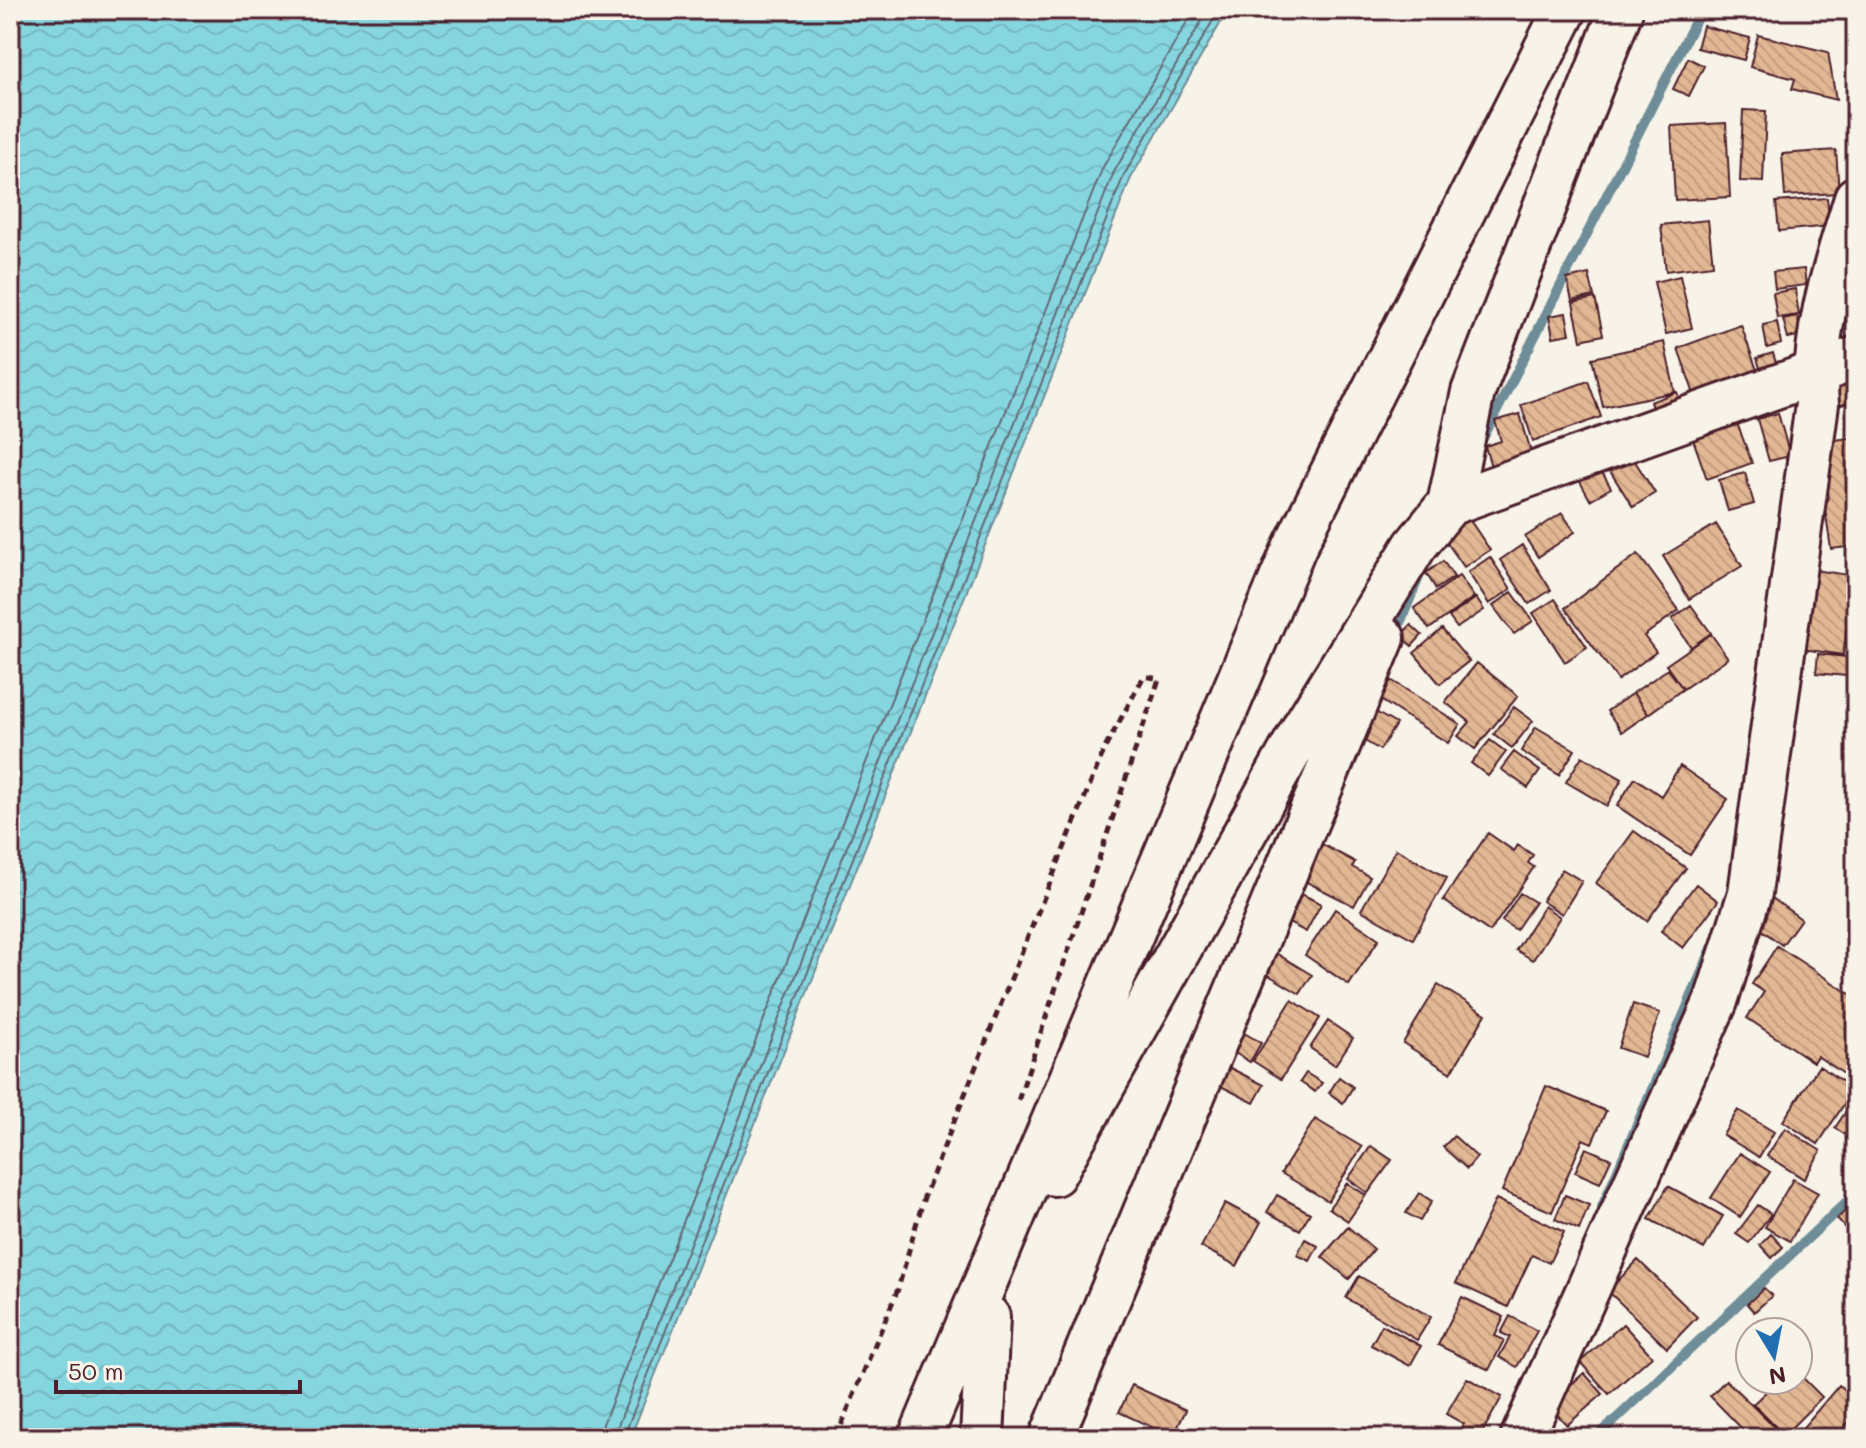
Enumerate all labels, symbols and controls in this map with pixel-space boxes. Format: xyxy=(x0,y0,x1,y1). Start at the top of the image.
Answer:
north arrow xyxy=(1734,1316,1814,1396)
scale bar xyxy=(56,1344,300,1394)
text: 50 m xyxy=(68,1355,124,1386)
text: N xyxy=(1767,1360,1788,1392)

